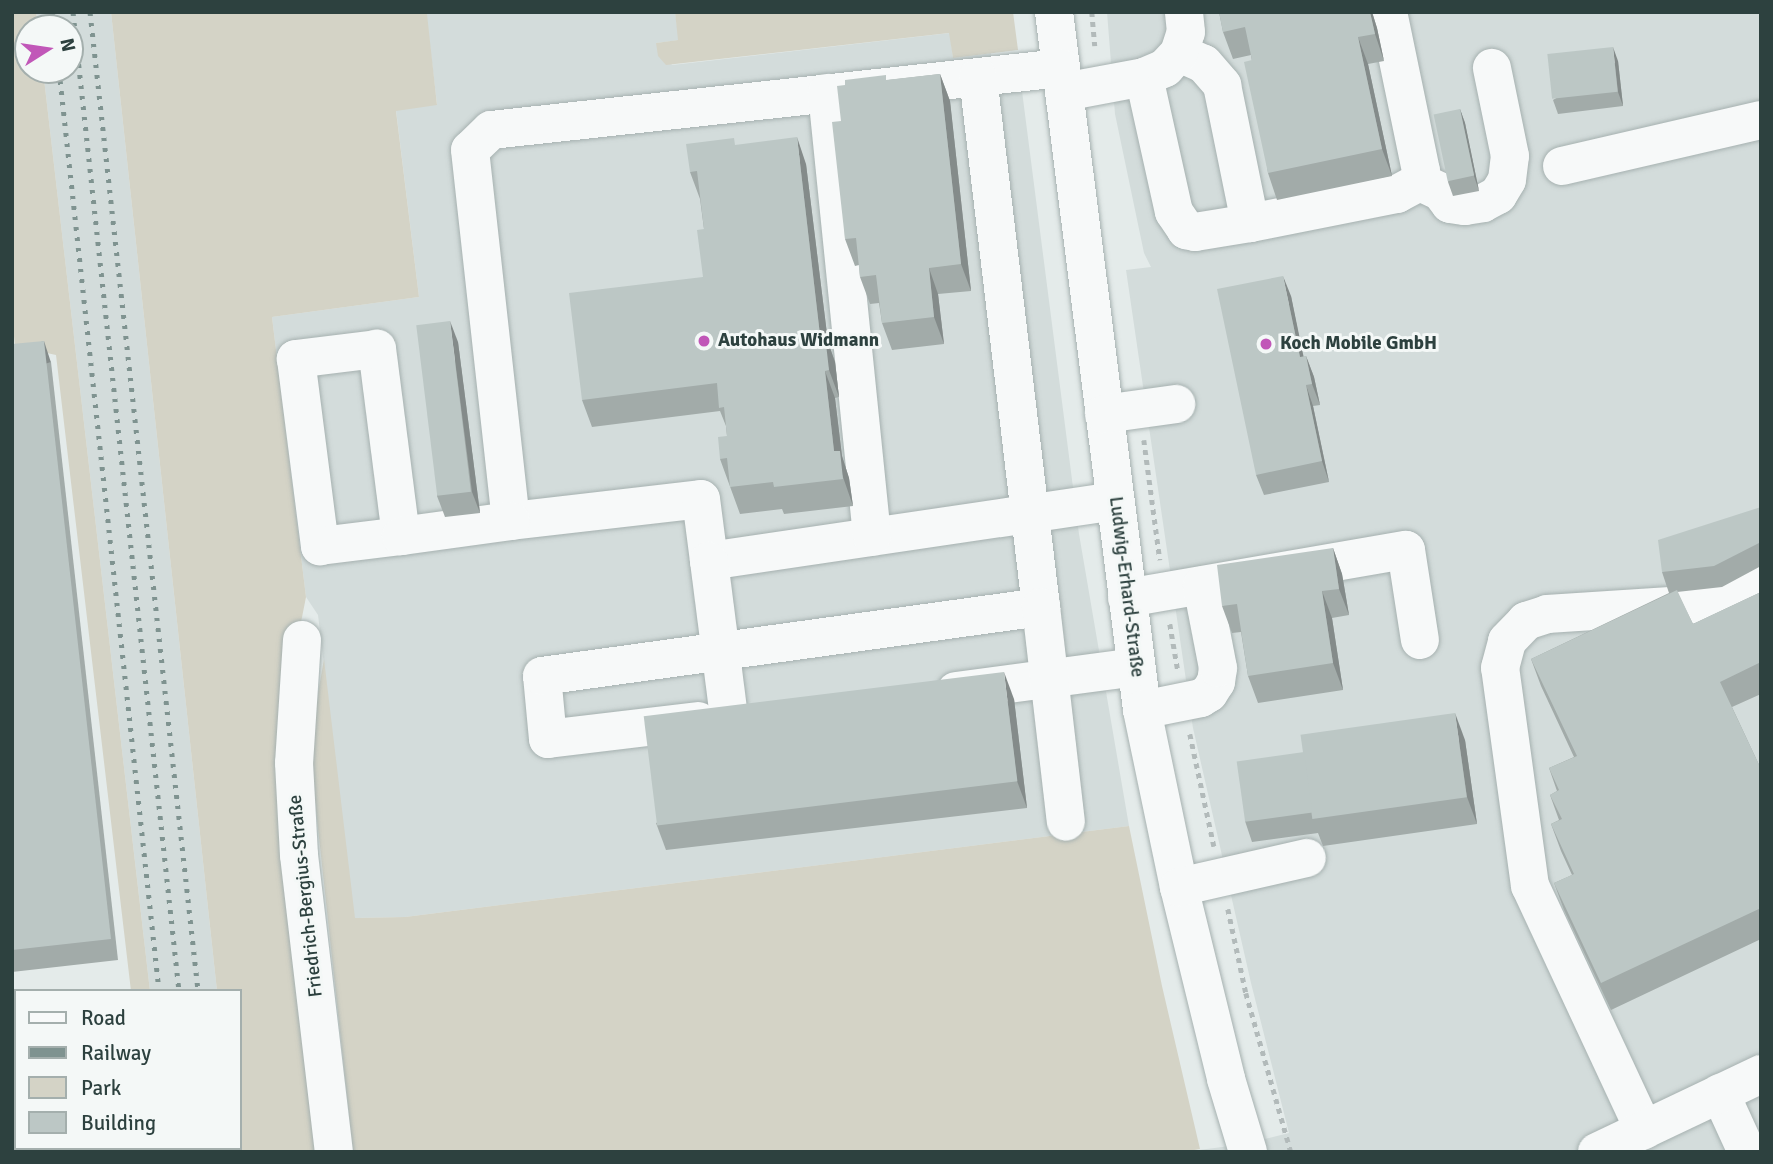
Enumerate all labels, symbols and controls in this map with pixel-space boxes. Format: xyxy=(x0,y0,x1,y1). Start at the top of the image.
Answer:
north arrow xyxy=(14,14,84,84)
text: N xyxy=(54,36,81,54)
place label: Autohaus Widmann xyxy=(718,330,879,352)
marker: Autohaus Widmann xyxy=(696,333,712,349)
place label: Koch Mobile GmbH xyxy=(1280,333,1437,355)
marker: Koch Mobile GmbH xyxy=(1258,336,1274,352)
street label: Ludwig-Erhard-Straße xyxy=(1104,495,1148,679)
street label: Friedrich-Bergius-Straße xyxy=(284,794,328,998)
legend xyxy=(14,989,242,1150)
text: Road xyxy=(81,1005,126,1031)
text: Railway xyxy=(81,1040,151,1066)
text: Park xyxy=(81,1075,121,1101)
text: Building xyxy=(81,1110,156,1136)

